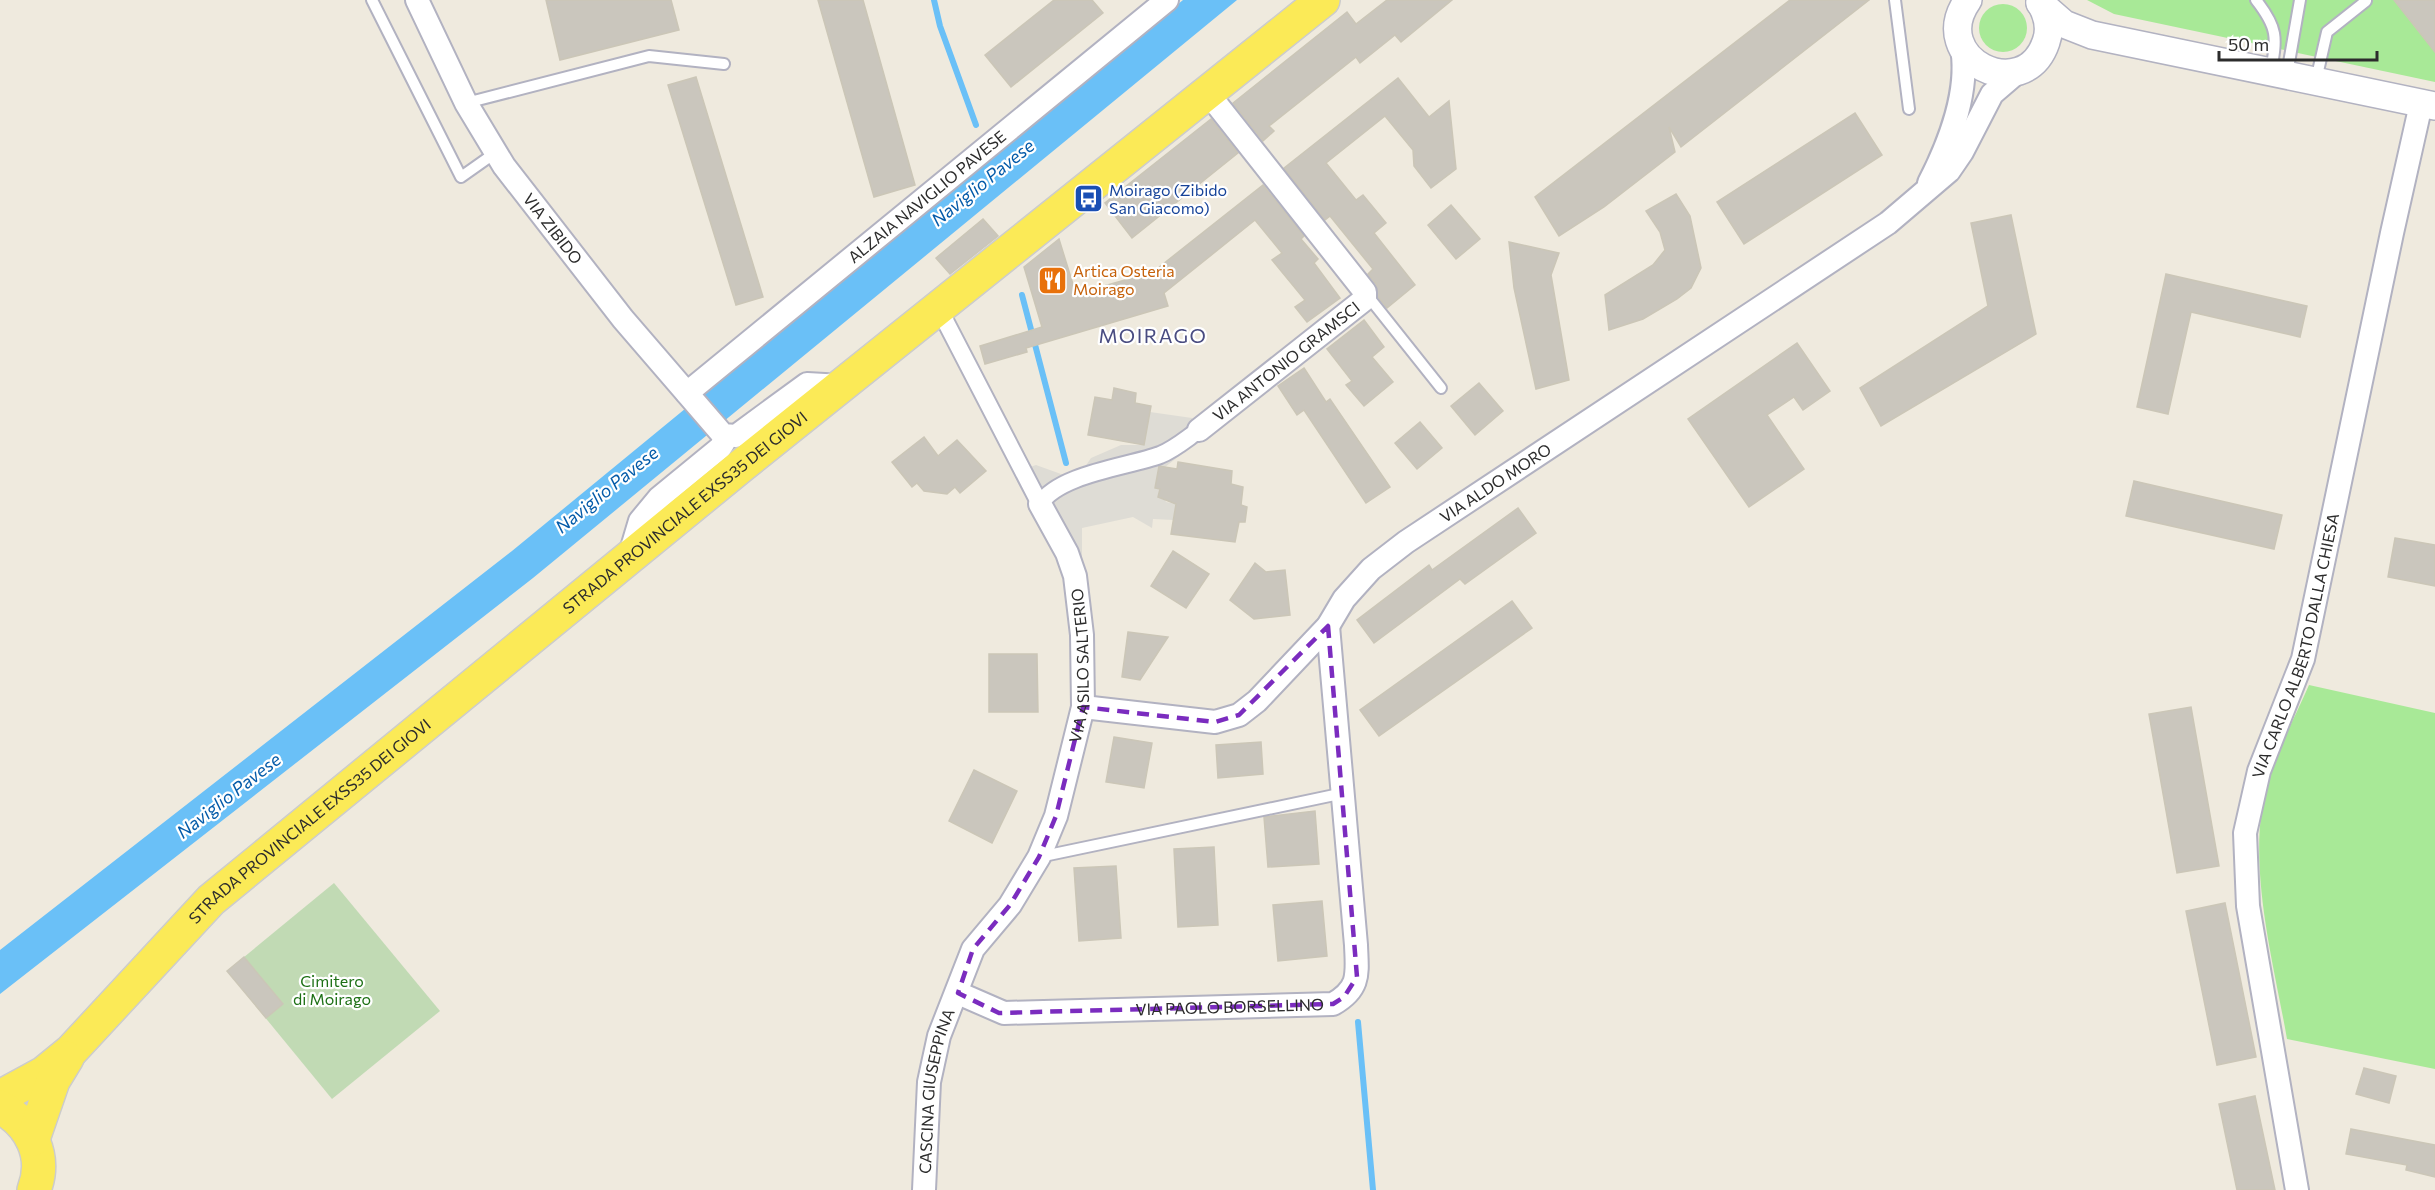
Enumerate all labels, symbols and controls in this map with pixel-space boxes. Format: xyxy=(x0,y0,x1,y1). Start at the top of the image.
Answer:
scale bar xyxy=(2219,24,2376,62)
text: 50 m xyxy=(2228,33,2269,55)
street label: ALZAIA NAVIGLIO PAVESE xyxy=(844,126,1009,266)
water label: Naviglio Pavese xyxy=(926,134,1039,230)
place label: Moirago (Zibido San Giacomo) xyxy=(1109,180,1227,217)
bus stop icon: Moirago (Zibido San Giacomo) xyxy=(1072,183,1104,215)
street label: VIA ZIBIDO xyxy=(520,189,587,268)
place label: Artica Osteria Moirago xyxy=(1073,261,1175,298)
restaurant icon: Artica Osteria Moirago xyxy=(1036,264,1068,296)
street label: VIA ANTONIO GRAMSCI xyxy=(1209,297,1363,425)
district label: MOIRAGO xyxy=(1099,323,1207,347)
street label: STRADA PROVINCIALE EXSS35 DEI GIOVI xyxy=(559,407,811,617)
street label: VIA ALDO MORO xyxy=(1436,439,1554,526)
water label: Naviglio Pavese xyxy=(550,441,663,537)
street label: VIA CARLO ALBERTO DALLA CHIESA xyxy=(2248,511,2342,780)
street label: VIA ASILO SALTERIO xyxy=(1064,587,1093,745)
street label: STRADA PROVINCIALE EXSS35 DEI GIOVI xyxy=(184,714,434,927)
water label: Naviglio Pavese xyxy=(172,747,285,843)
park label: Cimitero di Moirago xyxy=(293,971,371,1008)
street label: VIA PAOLO BORSELLINO xyxy=(1135,994,1324,1018)
street label: CASCINA GIUSEPPINA xyxy=(915,1006,958,1174)

